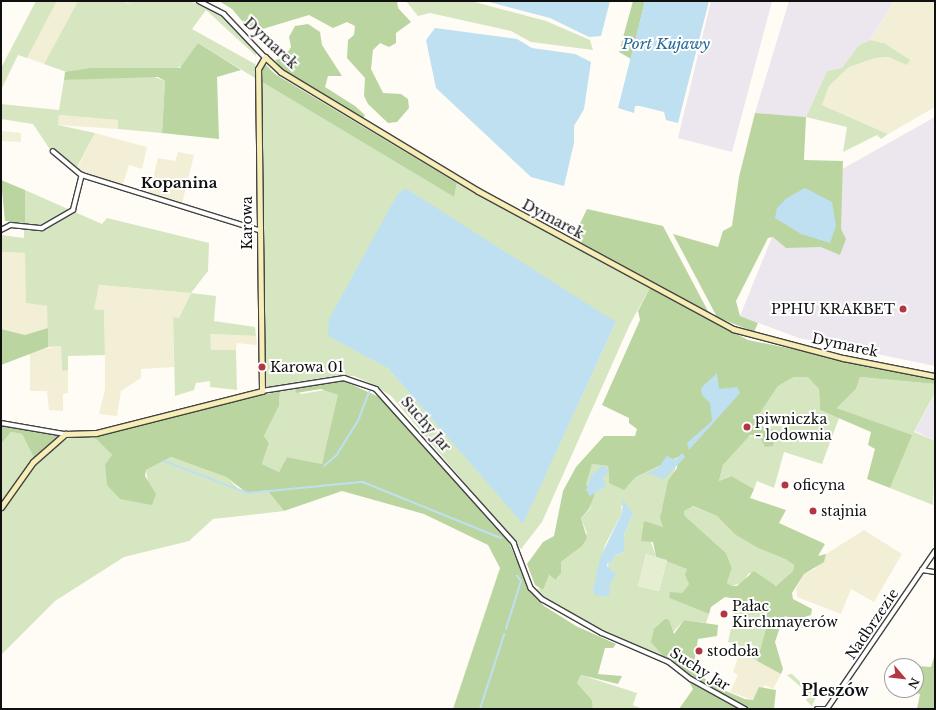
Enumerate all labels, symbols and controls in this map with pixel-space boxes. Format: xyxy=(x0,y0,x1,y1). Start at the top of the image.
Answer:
street label: Dymarek xyxy=(241,14,301,72)
water label: Port Kujawy xyxy=(622,35,710,53)
district label: Kopanina xyxy=(141,174,217,192)
street label: Karowa xyxy=(239,196,255,250)
street label: Dymarek xyxy=(519,196,587,242)
place label: PPHU KRAKBET xyxy=(771,301,895,317)
marker: PPHU KRAKBET xyxy=(898,304,908,314)
street label: Dymarek xyxy=(810,330,880,360)
place label: Karowa 01 xyxy=(270,359,344,375)
marker: Karowa 01 xyxy=(257,362,267,372)
street label: Suchy Jar xyxy=(397,393,455,455)
place label: piwniczka - lodownia xyxy=(755,411,832,444)
marker: piwniczka - lodownia xyxy=(742,422,752,432)
place label: oficyna xyxy=(793,477,845,493)
marker: oficyna xyxy=(780,480,790,490)
place label: stajnia xyxy=(821,503,867,519)
marker: stajnia xyxy=(808,506,818,516)
street label: Nadbrzezie xyxy=(842,585,902,663)
place label: Pałac Kirchmayerów xyxy=(732,598,838,630)
marker: Pałac Kirchmayerów xyxy=(719,609,729,619)
place label: stodoła xyxy=(707,643,759,659)
street label: Suchy Jar xyxy=(667,644,733,694)
marker: stodoła xyxy=(694,646,704,656)
north arrow xyxy=(884,658,924,698)
text: N xyxy=(905,675,922,691)
district label: Pleszów xyxy=(801,680,869,700)

